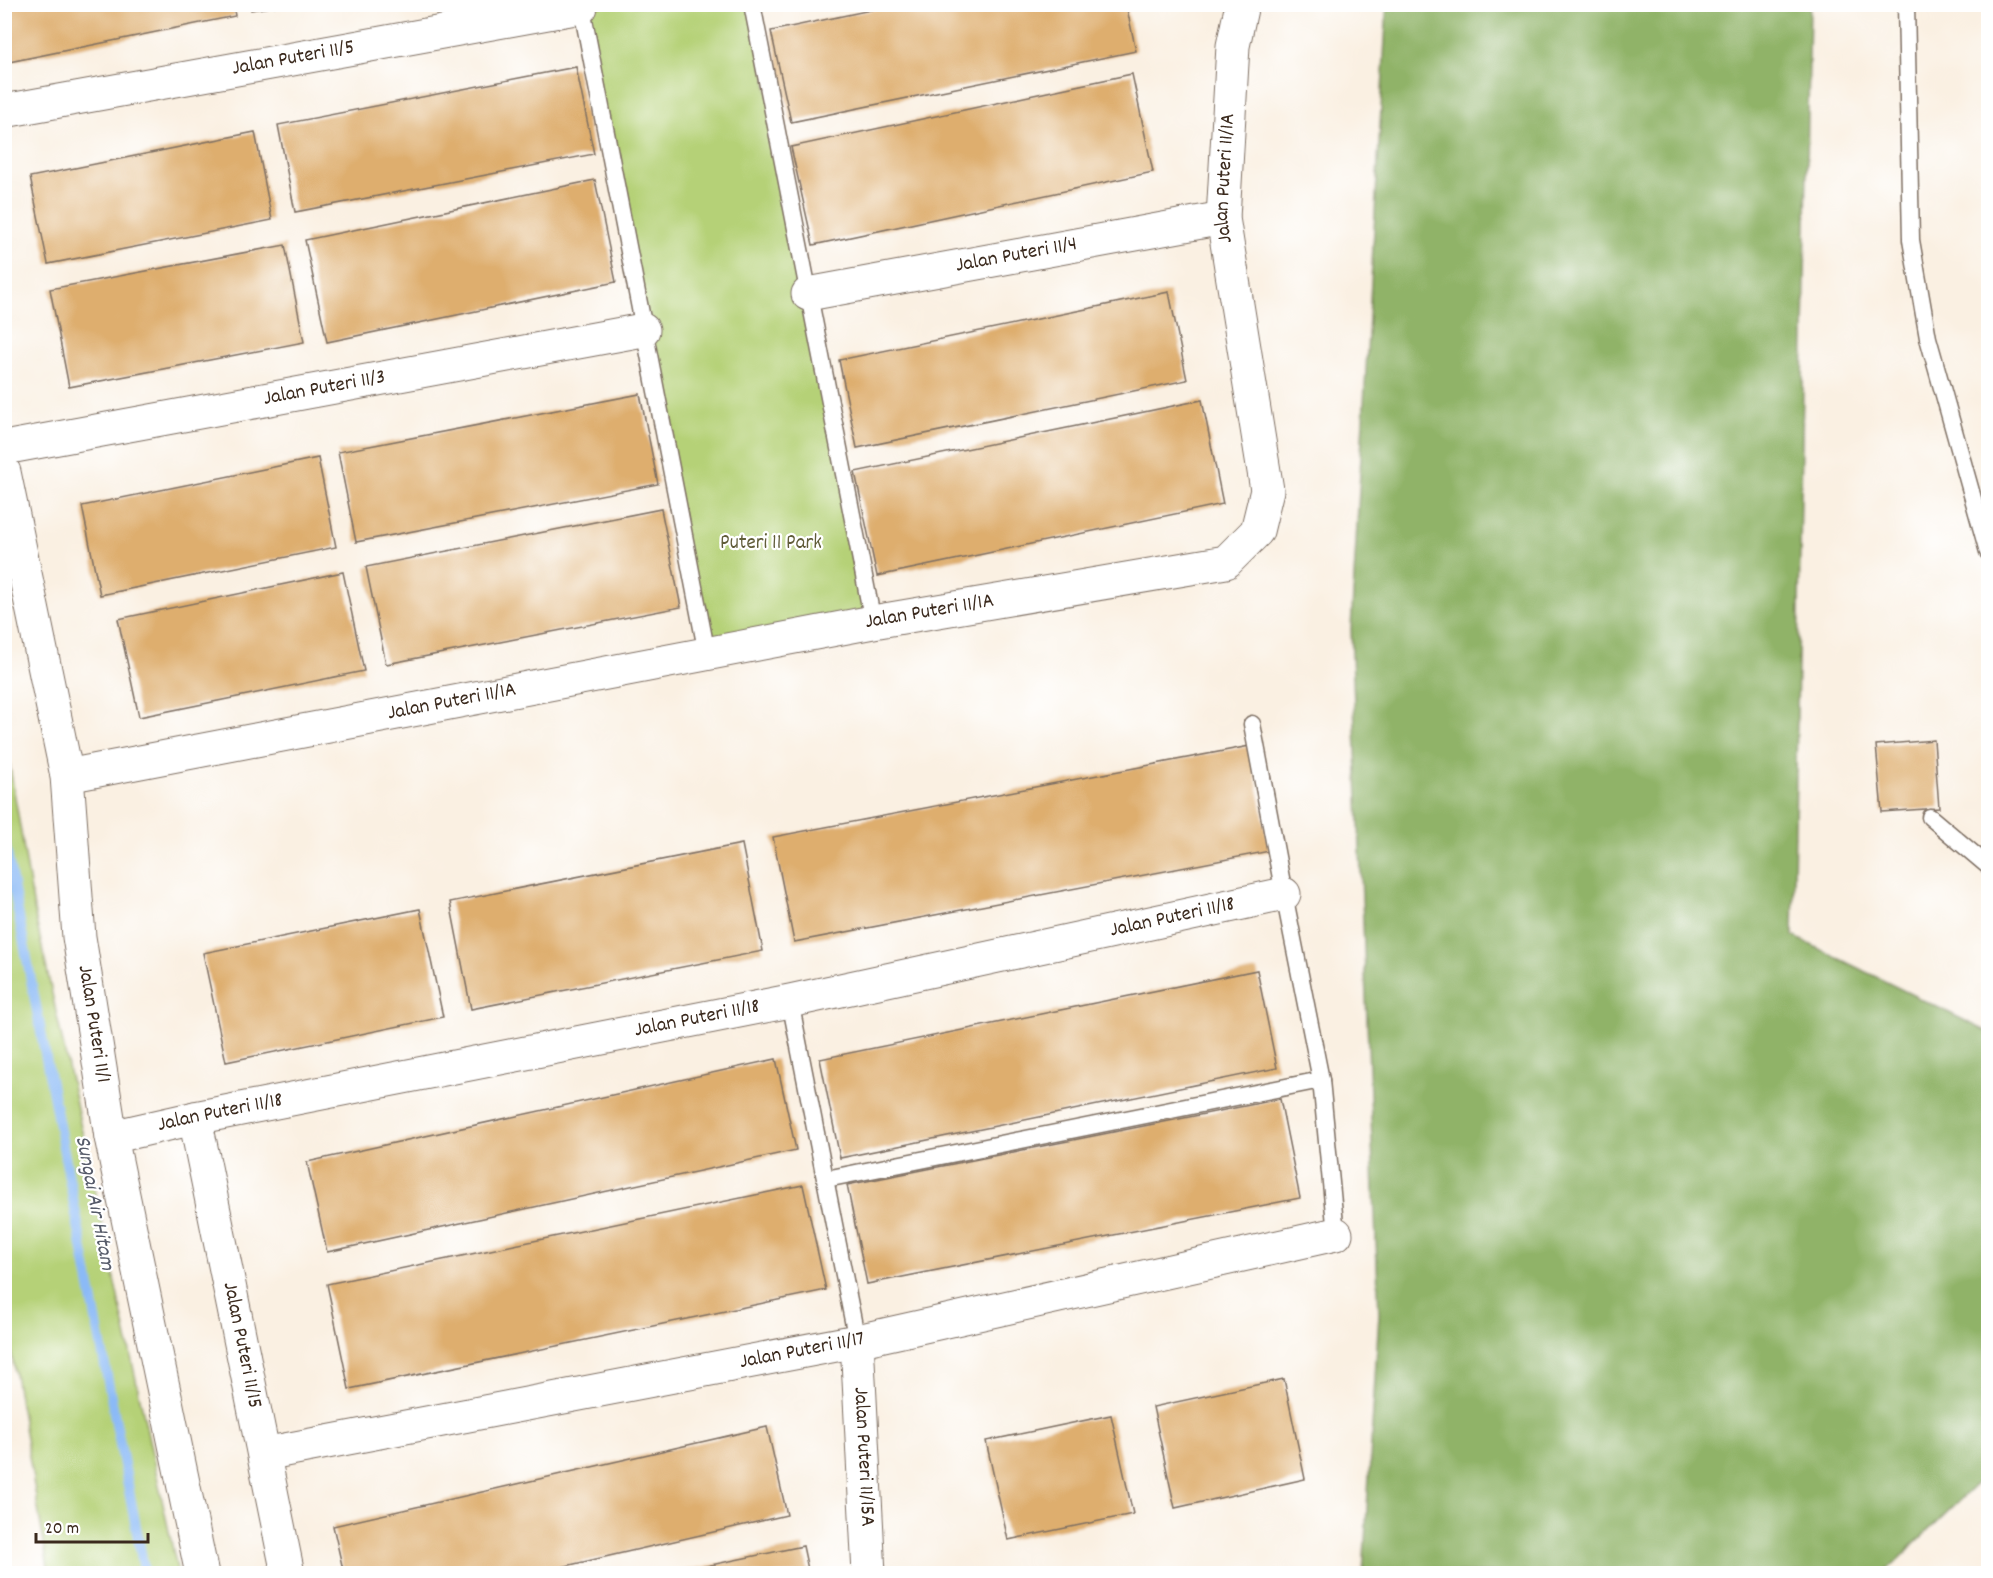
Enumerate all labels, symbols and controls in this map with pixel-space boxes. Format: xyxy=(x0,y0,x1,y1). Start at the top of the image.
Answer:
street label: Jalan Puteri 11/5 xyxy=(230,33,357,85)
street label: Jalan Puteri 11/1A xyxy=(1208,112,1244,245)
street label: Jalan Puteri 11/4 xyxy=(953,230,1080,282)
street label: Jalan Puteri 11/3 xyxy=(261,363,388,415)
park label: Puteri 11 Park xyxy=(720,529,822,559)
street label: Jalan Puteri 11/1A xyxy=(863,587,996,638)
street label: Jalan Puteri 11/1A xyxy=(385,675,519,729)
street label: Jalan Puteri 11/18 xyxy=(1107,890,1238,946)
street label: Jalan Puteri 11/1 xyxy=(69,963,117,1085)
street label: Jalan Puteri 11/18 xyxy=(632,992,763,1046)
street label: Jalan Puteri 11/18 xyxy=(155,1086,286,1141)
water label: Sungai Air Hitam xyxy=(66,1133,122,1274)
street label: Jalan Puteri 11/15 xyxy=(214,1279,269,1411)
street label: Jalan Puteri 11/17 xyxy=(737,1325,868,1378)
street label: Jalan Puteri 11/15A xyxy=(844,1386,882,1528)
scale bar xyxy=(36,1506,148,1544)
text: 20 m xyxy=(45,1517,79,1542)

